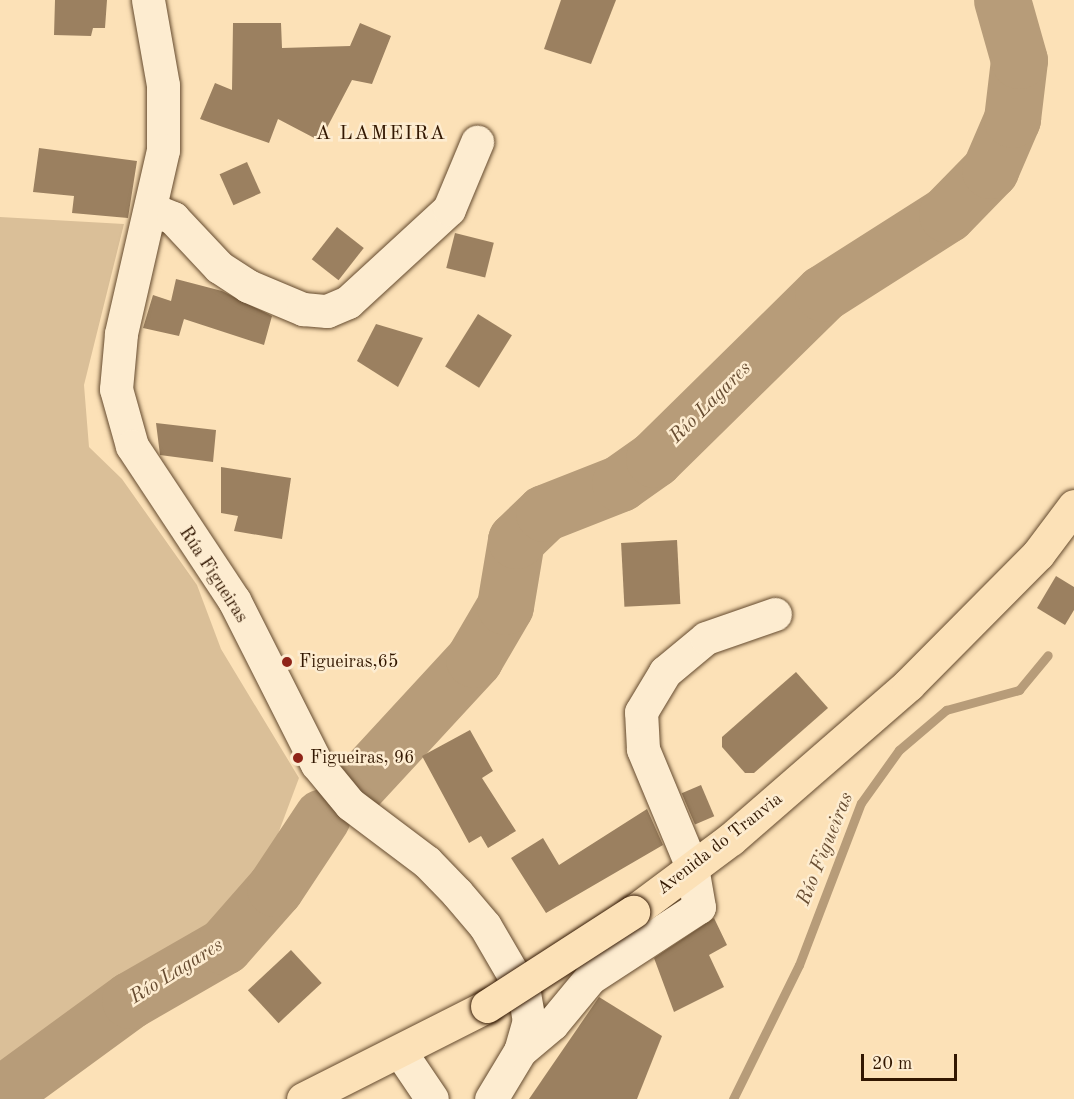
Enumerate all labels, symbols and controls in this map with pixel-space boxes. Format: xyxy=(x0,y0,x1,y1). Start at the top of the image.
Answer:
district label: A LAMEIRA xyxy=(315,122,447,146)
water label: Río Lagares xyxy=(665,357,757,449)
street label: Rúa Figueiras xyxy=(174,523,252,627)
place label: Figueiras,65 xyxy=(299,651,399,673)
marker: Figueiras,65 xyxy=(280,655,294,669)
place label: Figueiras, 96 xyxy=(310,747,415,769)
marker: Figueiras, 96 xyxy=(291,751,305,765)
street label: Avenida do Tranvia xyxy=(653,788,787,900)
water label: Río Figueiras xyxy=(792,789,860,909)
water label: Río Lagares xyxy=(126,934,228,1010)
scale bar xyxy=(864,1042,960,1080)
text: 20 m xyxy=(872,1055,912,1073)

